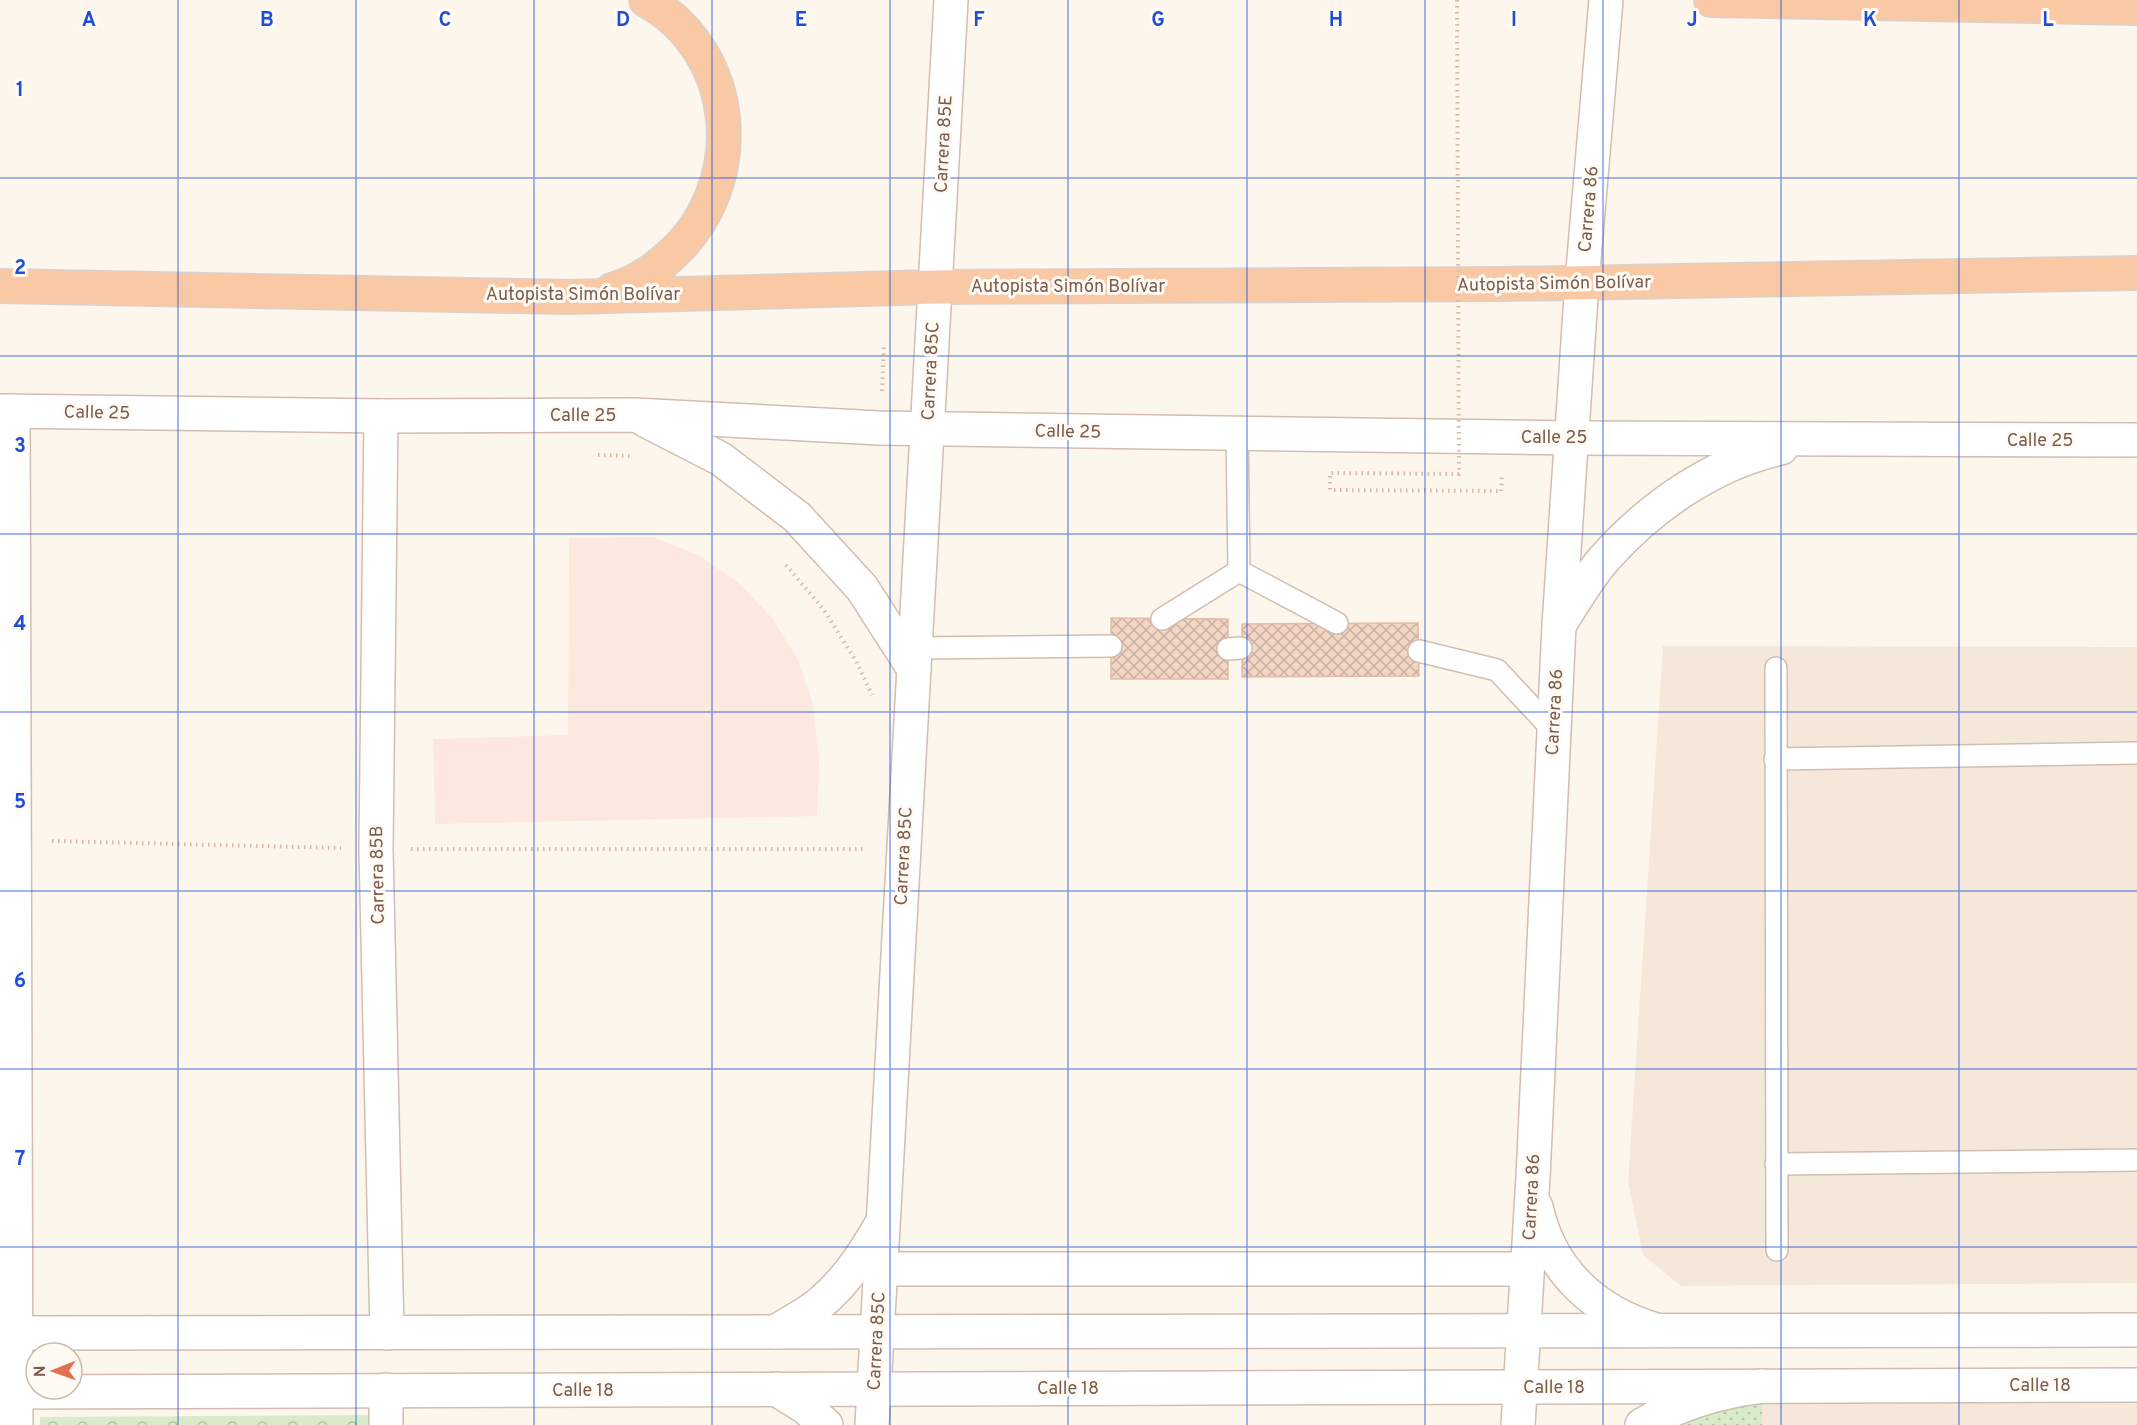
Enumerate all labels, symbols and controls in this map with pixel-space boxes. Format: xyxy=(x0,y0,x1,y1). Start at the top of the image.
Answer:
text: A xyxy=(82,8,96,34)
text: B xyxy=(260,8,274,34)
text: C xyxy=(439,8,451,34)
text: D xyxy=(616,8,630,34)
text: E xyxy=(795,8,807,34)
text: F xyxy=(973,8,985,34)
text: G xyxy=(1151,8,1165,34)
text: H xyxy=(1329,8,1343,34)
text: I xyxy=(1511,8,1517,34)
text: J xyxy=(1686,8,1698,34)
text: K xyxy=(1863,8,1877,34)
text: L xyxy=(2042,8,2054,34)
text: 1 xyxy=(16,78,24,104)
street label: Carrera 85E xyxy=(930,95,959,194)
street label: Carrera 86 xyxy=(1574,165,1605,253)
text: 2 xyxy=(14,256,26,282)
street label: Autopista Simón Bolívar xyxy=(1457,271,1651,298)
street label: Autopista Simón Bolívar xyxy=(971,276,1165,299)
street label: Autopista Simón Bolívar xyxy=(486,284,680,307)
street label: Carrera 85C xyxy=(917,321,946,421)
street label: Calle 25 xyxy=(63,401,130,426)
street label: Calle 25 xyxy=(550,405,616,428)
street label: Calle 25 xyxy=(1034,420,1101,445)
street label: Calle 25 xyxy=(1521,427,1587,450)
street label: Calle 25 xyxy=(2007,430,2073,453)
text: 3 xyxy=(14,434,26,460)
text: 4 xyxy=(14,612,26,638)
street label: Carrera 86 xyxy=(1542,668,1569,756)
text: 5 xyxy=(14,790,26,816)
street label: Carrera 85C xyxy=(890,806,919,906)
street label: Carrera 85B xyxy=(366,825,391,925)
text: 6 xyxy=(14,969,26,995)
text: 7 xyxy=(15,1147,25,1173)
street label: Carrera 86 xyxy=(1519,1153,1546,1241)
street label: Carrera 85C xyxy=(863,1291,892,1391)
north arrow xyxy=(24,1341,84,1401)
text: N xyxy=(31,1365,51,1377)
street label: Calle 18 xyxy=(2009,1375,2071,1398)
street label: Calle 18 xyxy=(1523,1377,1585,1400)
street label: Calle 18 xyxy=(1037,1378,1099,1401)
street label: Calle 18 xyxy=(552,1380,614,1403)

